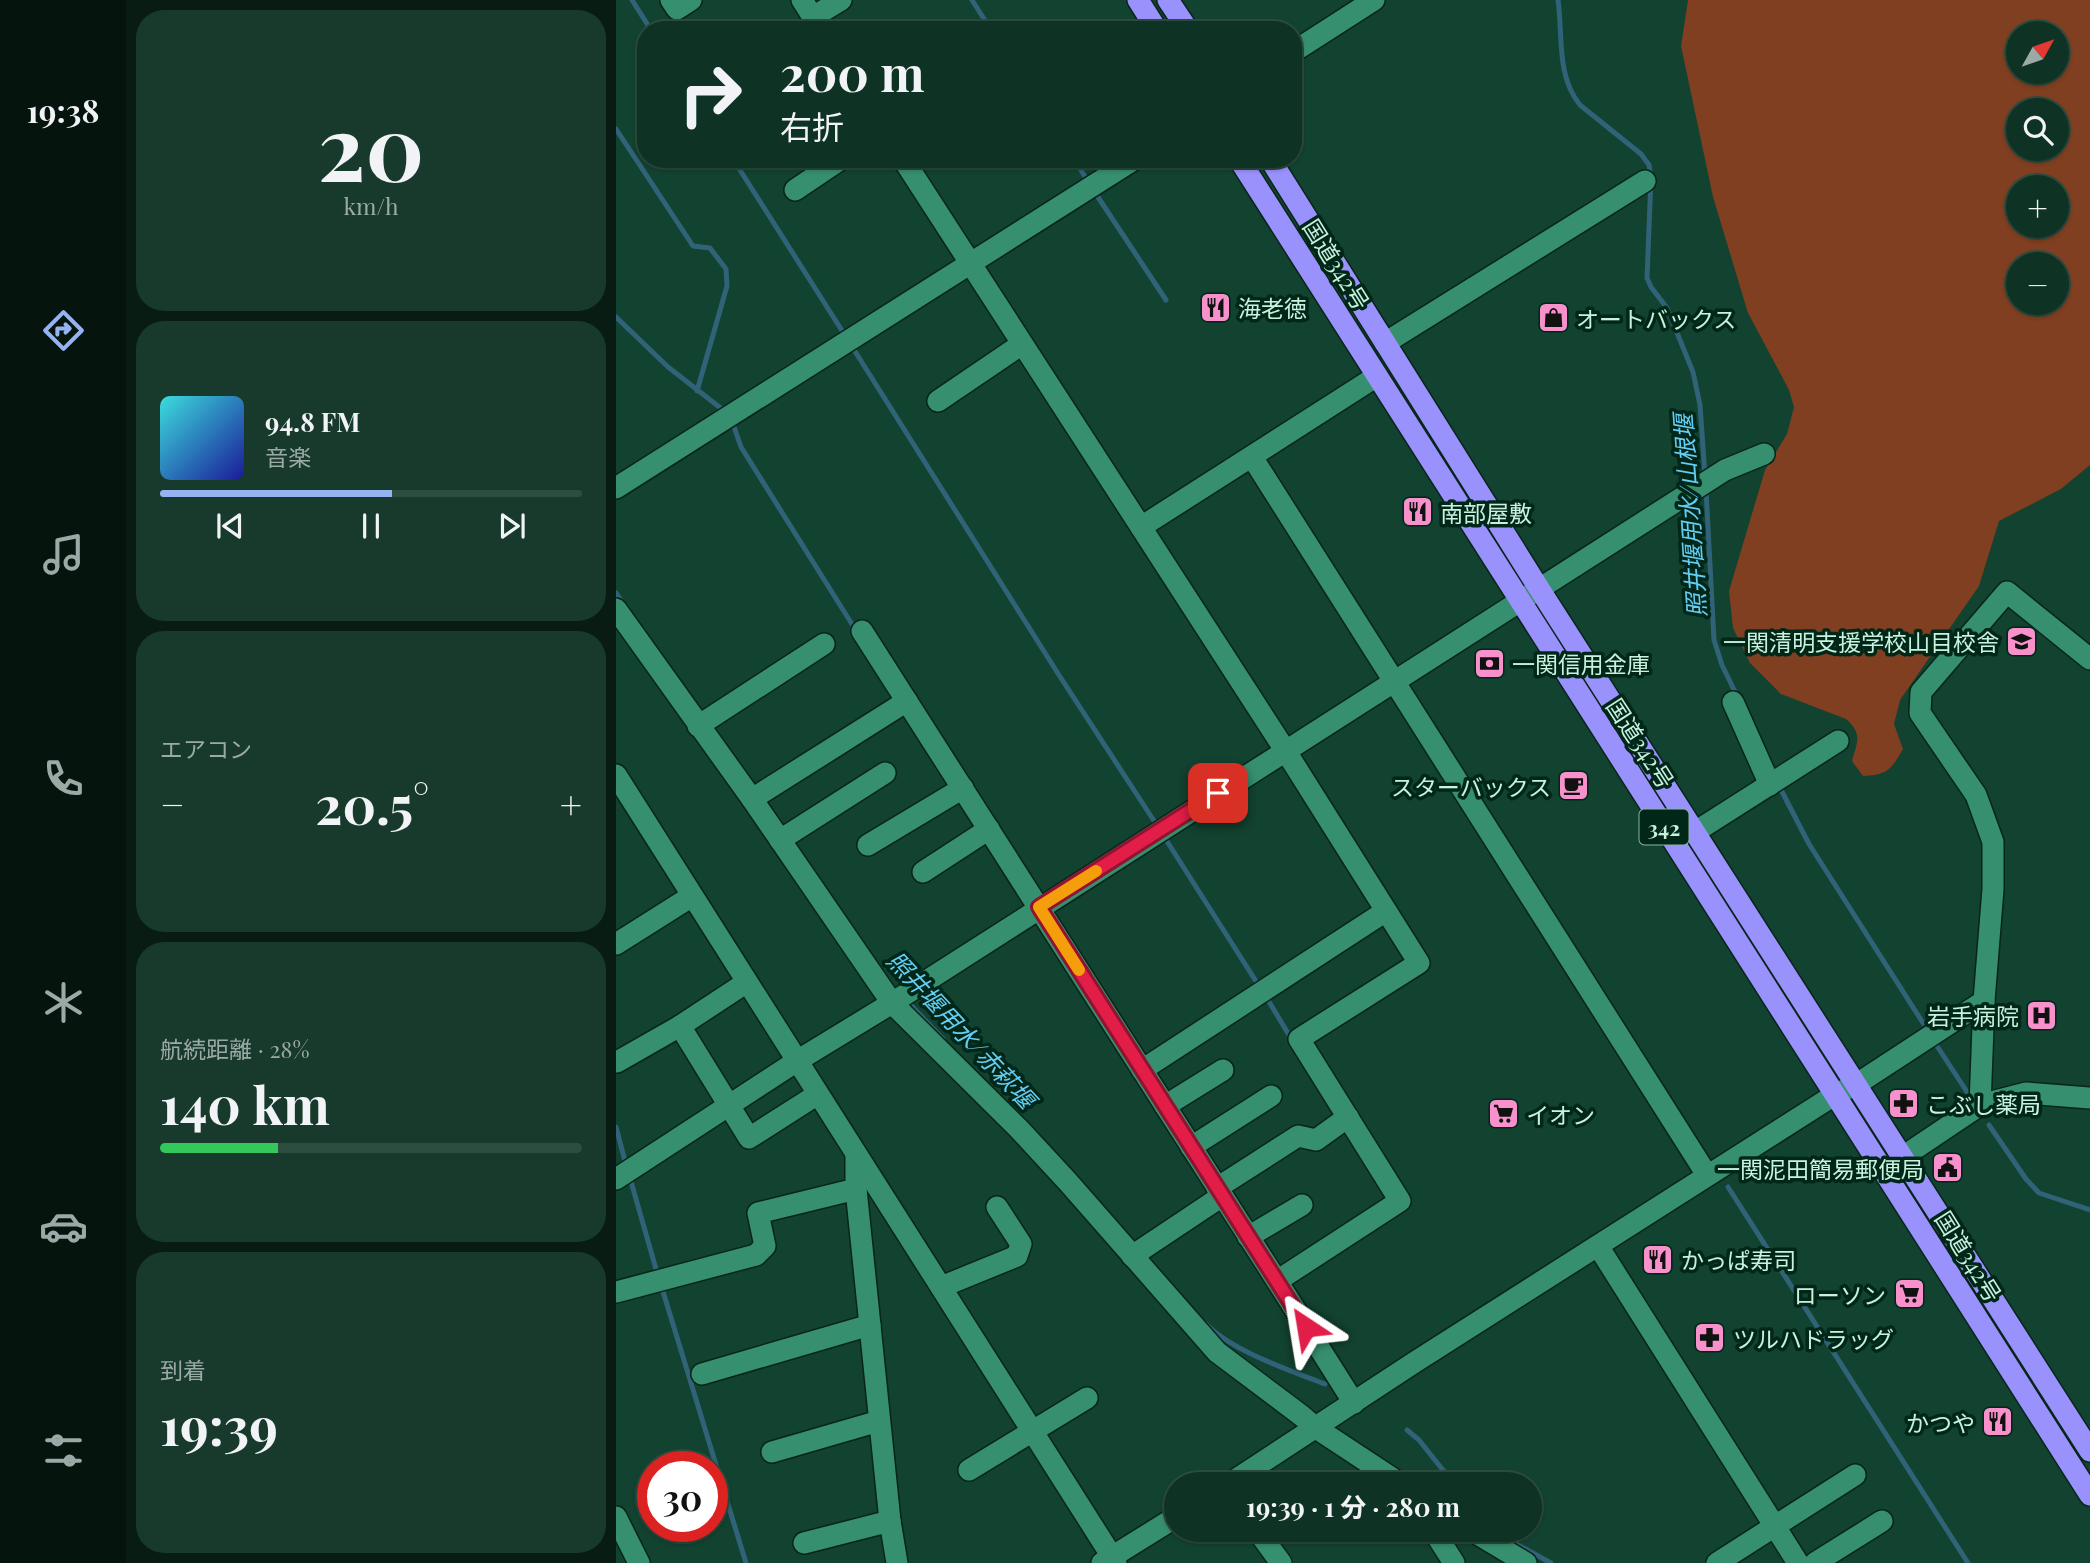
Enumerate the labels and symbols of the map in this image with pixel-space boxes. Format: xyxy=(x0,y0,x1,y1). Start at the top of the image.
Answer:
north arrow xyxy=(2006,21,2068,84)
street label: 国道342号 xyxy=(1297,213,1377,315)
restaurant icon: 海老徳 xyxy=(1198,290,1232,324)
place label: 海老徳 xyxy=(1238,292,1307,323)
shop icon: オートバックス xyxy=(1536,301,1570,335)
place label: オートバックス xyxy=(1576,303,1736,334)
water label: 照井堰用水/山根堰 xyxy=(1666,410,1712,618)
restaurant icon: 南部屋敷 xyxy=(1400,495,1434,529)
place label: 南部屋敷 xyxy=(1440,497,1532,528)
school or university icon: 一関清明支援学校山目校舎 xyxy=(2005,624,2039,658)
place label: 一関清明支援学校山目校舎 xyxy=(1723,626,1999,657)
bank icon: 一関信用金庫 xyxy=(1472,646,1506,680)
place label: 一関信用金庫 xyxy=(1512,648,1650,679)
street label: 国道342号 xyxy=(1600,692,1682,794)
pin xyxy=(1188,763,1248,823)
cafe icon: スターバックス xyxy=(1557,769,1591,803)
place label: スターバックス xyxy=(1391,771,1551,802)
road number: 342 xyxy=(1640,810,1688,844)
water label: 照井堰用水/赤萩堰 xyxy=(881,944,1046,1117)
hospital icon: 岩手病院 xyxy=(2025,998,2059,1032)
place label: 岩手病院 xyxy=(1927,1000,2019,1031)
pharmacy icon: こぶし薬局 xyxy=(1886,1086,1920,1120)
place label: こぶし薬局 xyxy=(1926,1088,2041,1119)
supermarket icon: イオン xyxy=(1486,1097,1520,1131)
place label: イオン xyxy=(1526,1099,1595,1130)
public building icon: 一関泥田簡易郵便局 xyxy=(1930,1151,1964,1185)
place label: 一関泥田簡易郵便局 xyxy=(1717,1153,1924,1184)
street label: 国道342号 xyxy=(1929,1205,2009,1307)
restaurant icon: かっぱ寿司 xyxy=(1641,1242,1675,1276)
place label: かっぱ寿司 xyxy=(1681,1244,1796,1275)
supermarket icon: ローソン xyxy=(1892,1277,1926,1311)
place label: ローソン xyxy=(1794,1279,1886,1310)
position arrow xyxy=(1269,1290,1343,1364)
pharmacy icon: ツルハドラッグ xyxy=(1693,1321,1727,1355)
place label: ツルハドラッグ xyxy=(1733,1323,1894,1354)
restaurant icon: かつや xyxy=(1981,1405,2015,1439)
place label: かつや xyxy=(1906,1407,1975,1438)
speed limit sign: 30 xyxy=(637,1451,728,1542)

